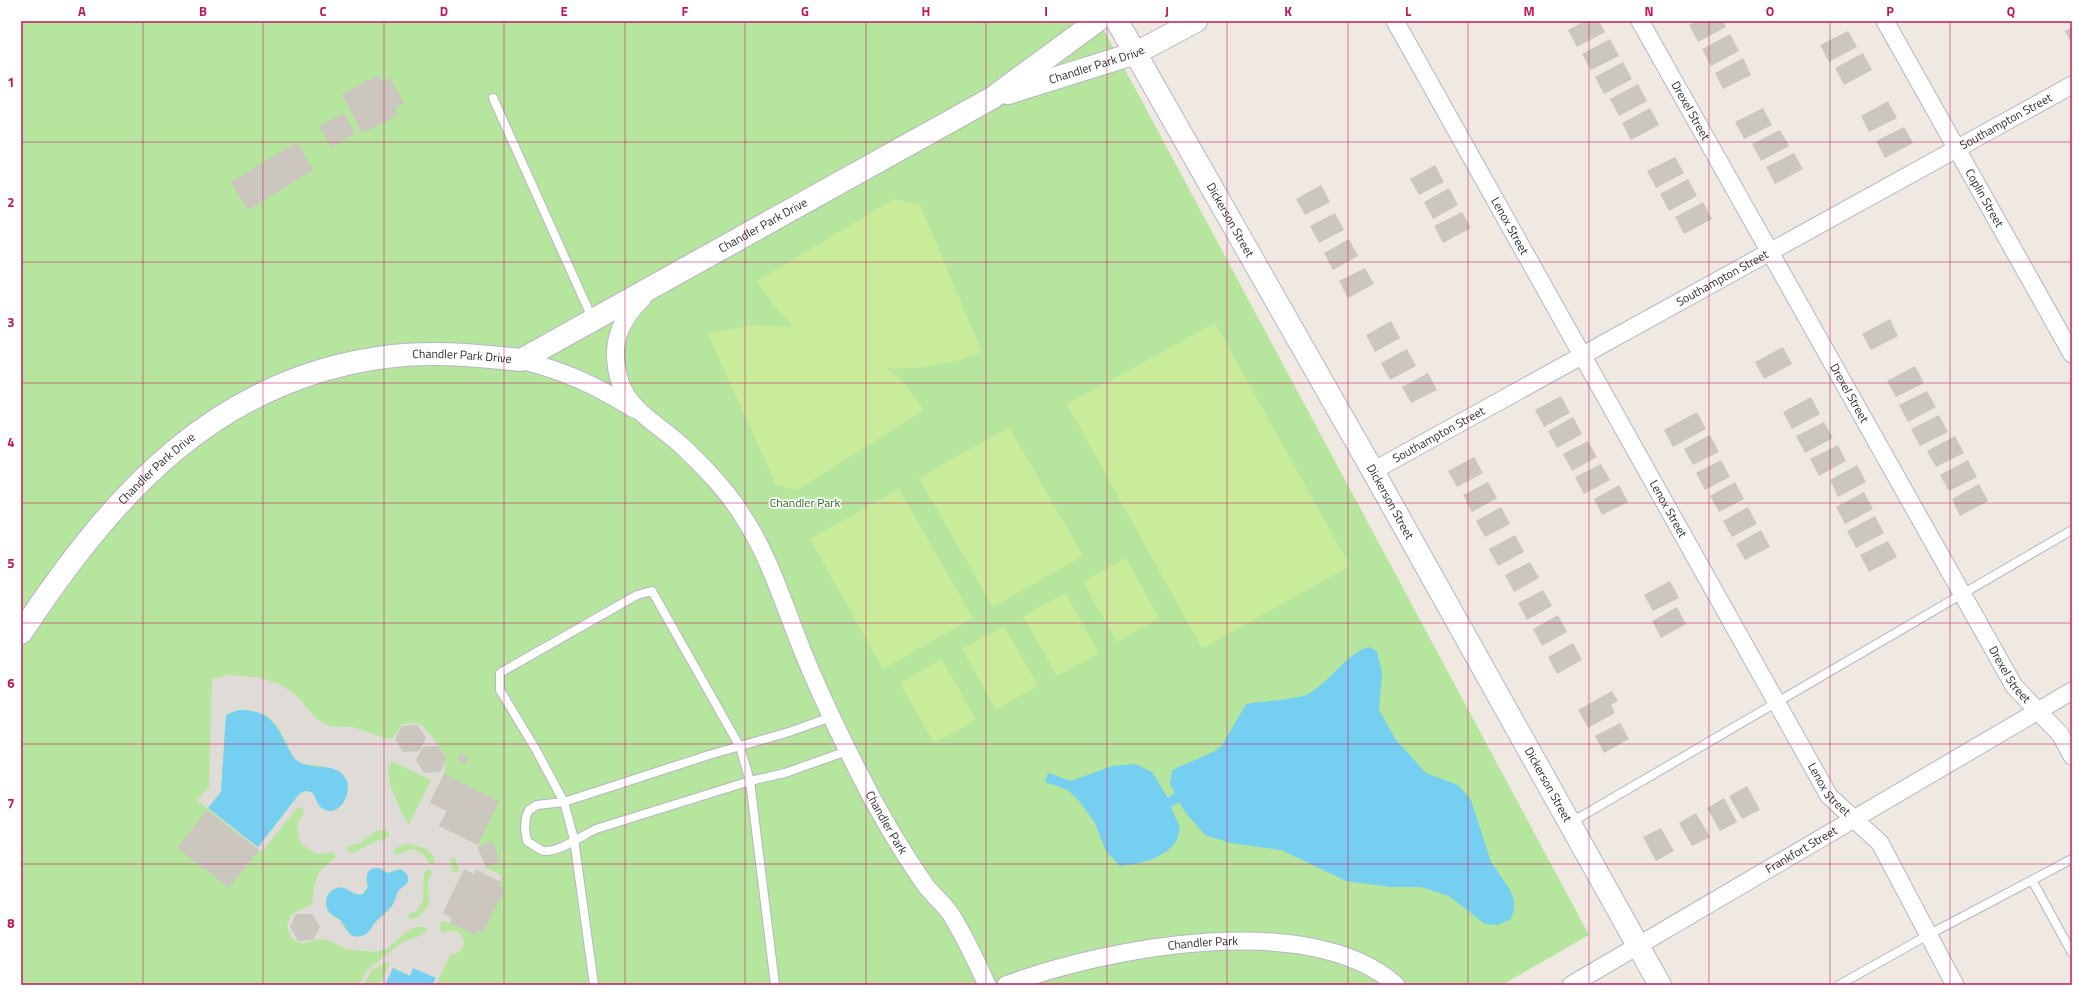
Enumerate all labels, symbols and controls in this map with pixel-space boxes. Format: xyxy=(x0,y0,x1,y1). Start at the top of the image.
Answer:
text: A xyxy=(78,1,86,21)
text: B xyxy=(199,1,207,21)
text: C xyxy=(319,1,327,21)
text: D xyxy=(440,1,448,21)
text: E xyxy=(560,1,568,21)
text: F xyxy=(682,1,689,21)
text: G xyxy=(801,1,809,21)
text: H xyxy=(922,1,930,21)
text: I xyxy=(1044,1,1048,21)
text: J xyxy=(1165,1,1169,21)
text: K xyxy=(1284,1,1292,21)
text: L xyxy=(1405,1,1411,21)
text: M xyxy=(1523,1,1535,21)
text: N xyxy=(1644,1,1654,21)
text: O xyxy=(1766,1,1774,21)
text: P xyxy=(1886,1,1894,21)
text: Q xyxy=(2007,1,2015,21)
street label: Chandler Park Drive xyxy=(1046,40,1148,89)
text: 1 xyxy=(7,72,15,92)
street label: Drexel Street xyxy=(1667,77,1716,144)
street label: Southampton Street xyxy=(1956,87,2056,154)
street label: Coplin Street xyxy=(1961,165,2009,231)
street label: Dickerson Street xyxy=(1202,179,1260,261)
text: 2 xyxy=(7,192,15,212)
street label: Chandler Park Drive xyxy=(715,193,811,257)
street label: Lenox Street xyxy=(1486,193,1534,259)
street label: Southampton Street xyxy=(1672,244,1772,311)
text: 3 xyxy=(7,312,15,332)
street label: Chandler Park Drive xyxy=(412,344,513,368)
street label: Drexel Street xyxy=(1825,360,1874,427)
street label: Southampton Street xyxy=(1389,401,1489,467)
street label: Chandler Park Drive xyxy=(113,428,199,509)
text: 4 xyxy=(7,432,15,452)
street label: Dickerson Street xyxy=(1362,460,1420,543)
street label: Lenox Street xyxy=(1645,476,1693,542)
park label: Chandler Park xyxy=(770,493,840,512)
text: 5 xyxy=(7,553,15,573)
street label: Drexel Street xyxy=(1984,642,2036,708)
text: 6 xyxy=(7,673,15,693)
street label: Dickerson Street xyxy=(1520,743,1578,826)
street label: Lenox Street xyxy=(1803,759,1856,821)
street label: Chandler Park xyxy=(861,787,913,858)
text: 7 xyxy=(7,793,15,813)
street label: Frankfort Street xyxy=(1761,820,1841,878)
text: 8 xyxy=(7,913,15,933)
street label: Chandler Park xyxy=(1167,931,1238,955)

